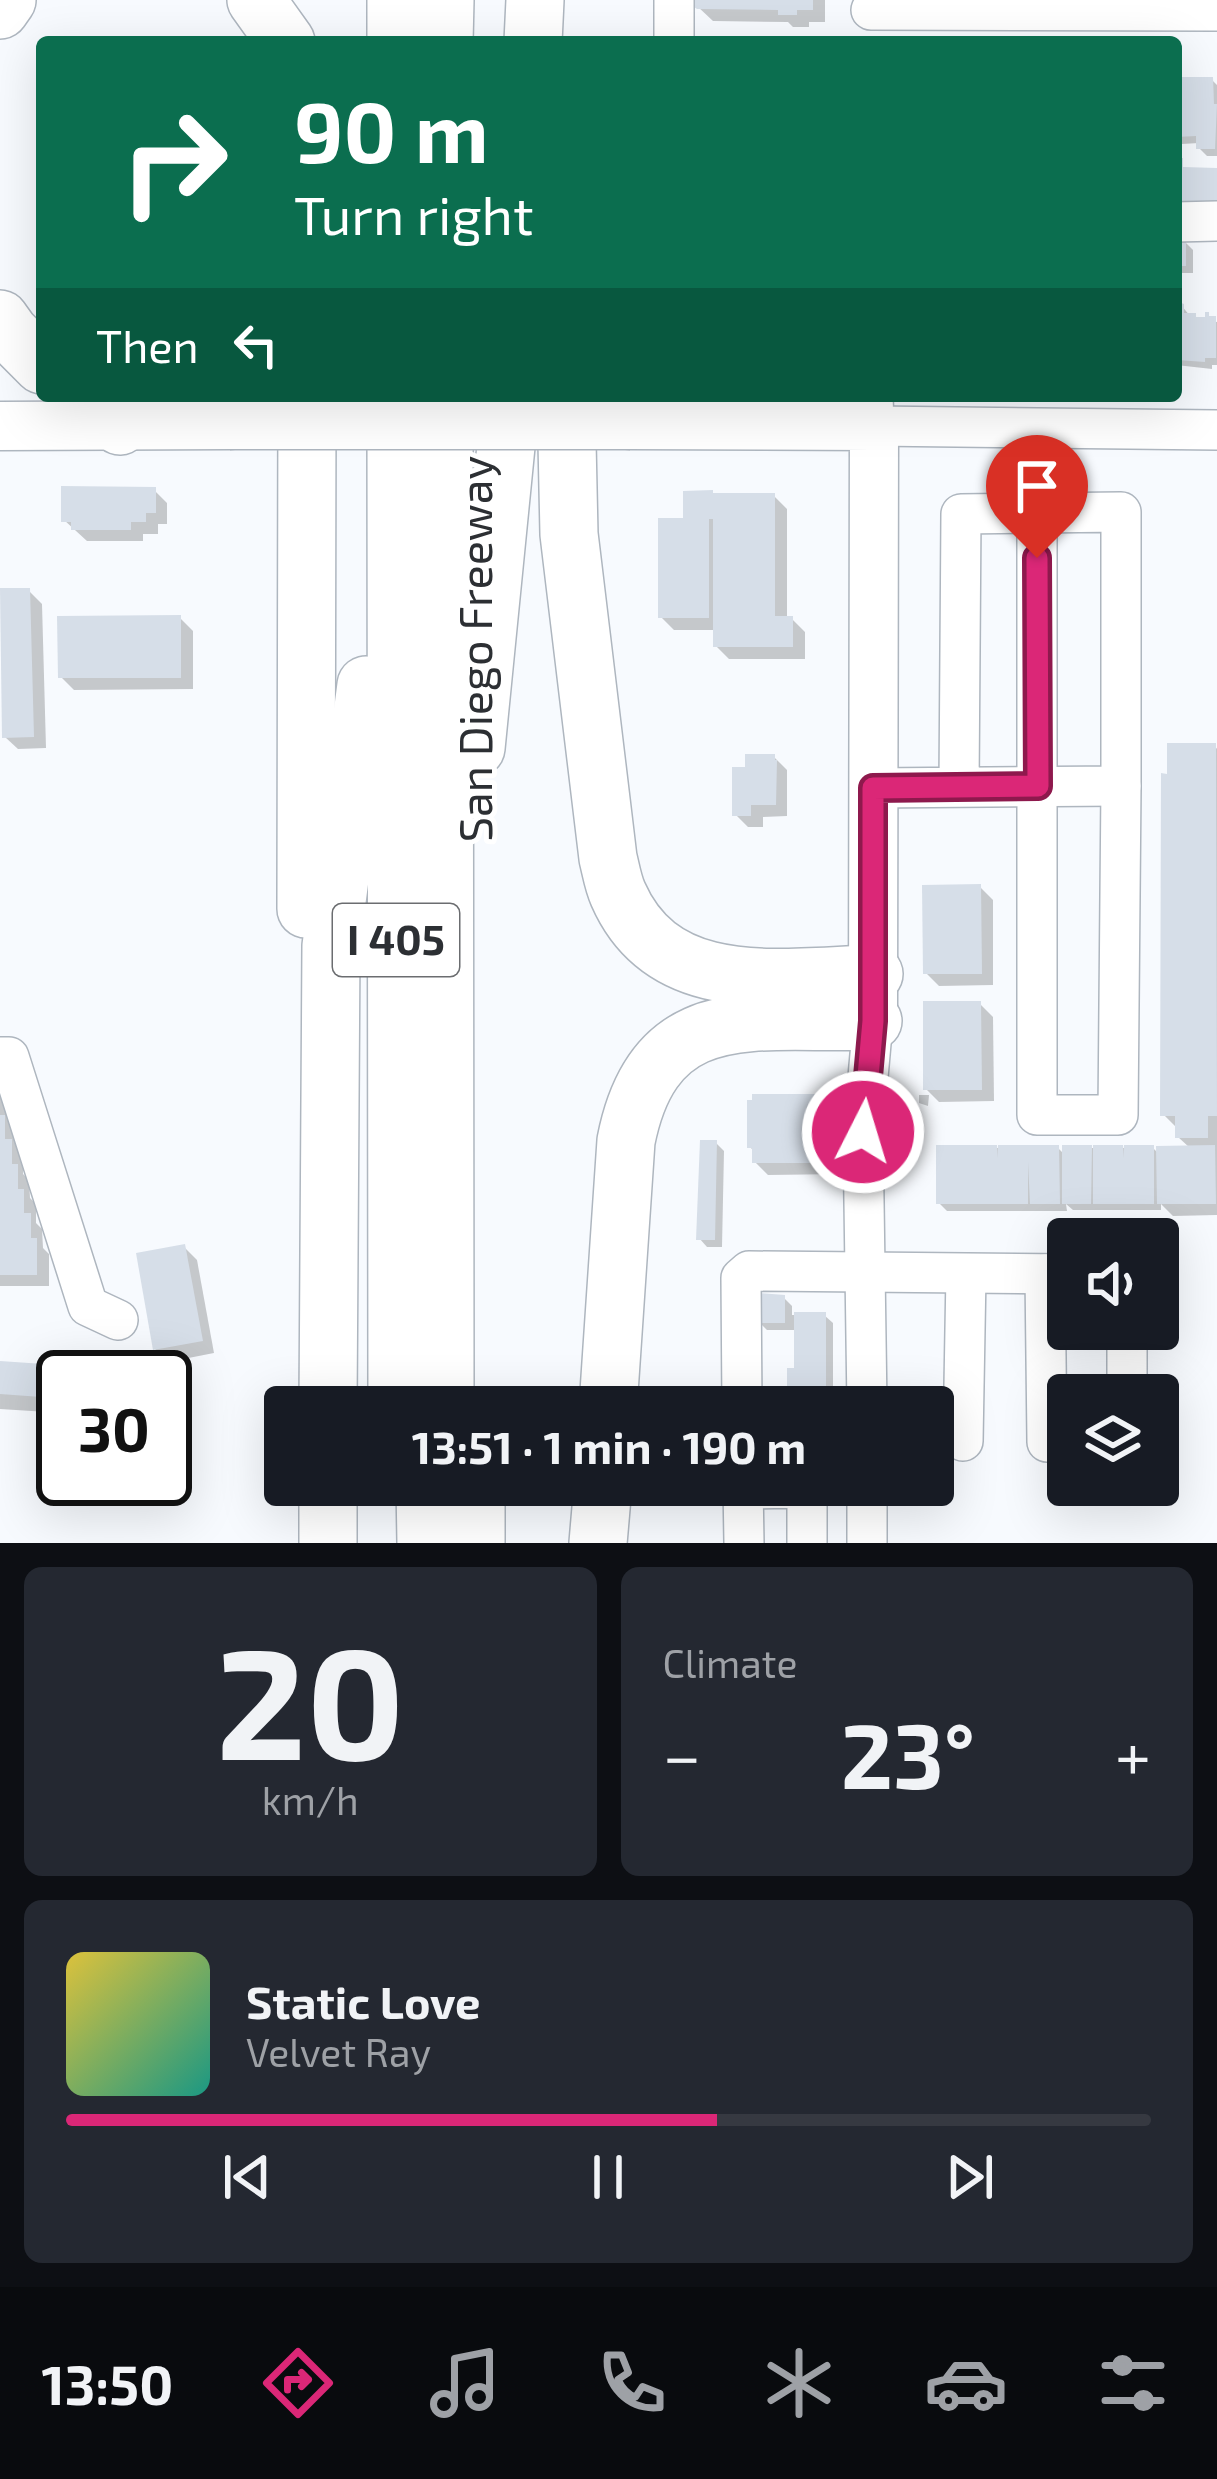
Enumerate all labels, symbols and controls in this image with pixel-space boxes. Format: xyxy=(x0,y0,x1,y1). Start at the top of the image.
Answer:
text: 90 m xyxy=(294,79,489,180)
icon: right xyxy=(96,84,252,240)
text: Turn right xyxy=(294,181,534,246)
icon: left xyxy=(223,312,289,378)
text: Then xyxy=(96,318,199,372)
pin xyxy=(986,435,1088,558)
icon: arrive xyxy=(1004,453,1070,519)
street label: San Diego Freeway xyxy=(447,456,501,842)
road number: I 405 xyxy=(333,904,459,976)
position arrow xyxy=(800,1069,926,1195)
map controls xyxy=(1047,1218,1179,1506)
button: sound xyxy=(1047,1218,1179,1350)
speed limit sign: 30 xyxy=(36,1350,192,1506)
button: layers xyxy=(1047,1374,1179,1506)
text: 13:51 · 1 min · 190 m xyxy=(412,1419,806,1473)
text: 20 xyxy=(216,1604,405,1791)
text: Climate xyxy=(663,1639,797,1686)
text: 23° xyxy=(841,1699,975,1807)
text: − xyxy=(663,1714,701,1793)
text: + xyxy=(1115,1714,1151,1793)
text: km/h xyxy=(262,1776,359,1823)
text: Static Love xyxy=(246,1974,481,2028)
text: Velvet Ray xyxy=(246,2028,431,2075)
icon: previous xyxy=(214,2144,280,2210)
icon: pause xyxy=(575,2144,641,2210)
icon: next xyxy=(937,2144,1003,2210)
icon: directions xyxy=(256,2341,340,2425)
icon: music xyxy=(423,2341,507,2425)
icon: phone xyxy=(590,2341,674,2425)
icon: climate xyxy=(757,2341,841,2425)
icon: car xyxy=(924,2341,1008,2425)
icon: filters xyxy=(1091,2341,1175,2425)
text: 13:50 xyxy=(42,2351,173,2416)

